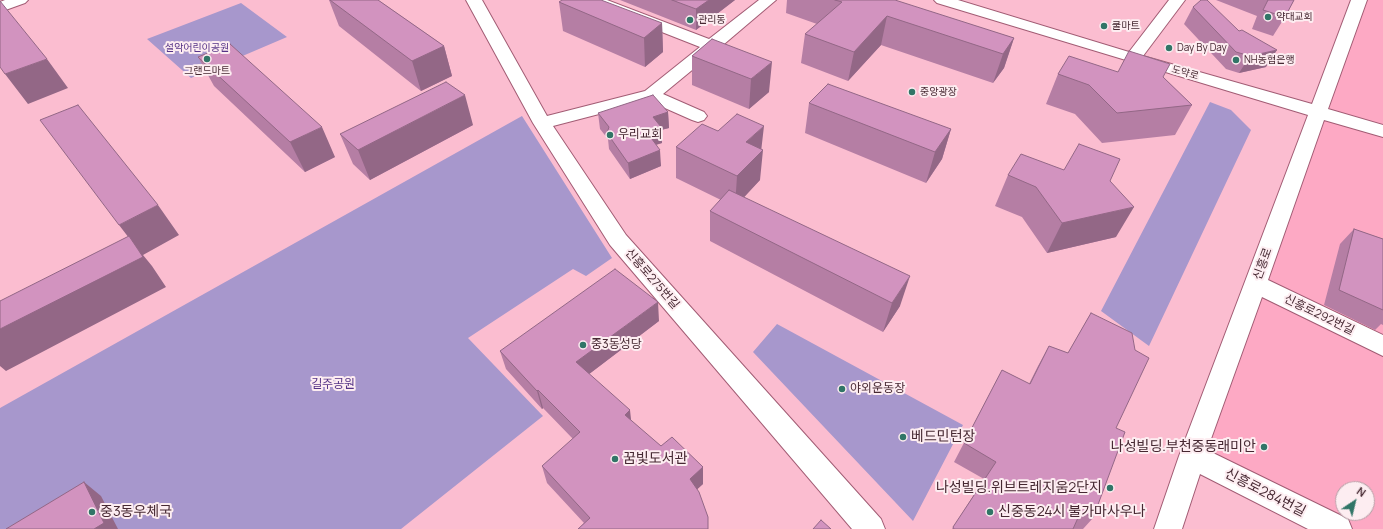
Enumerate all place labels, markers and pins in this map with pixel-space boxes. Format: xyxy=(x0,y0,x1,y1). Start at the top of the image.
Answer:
place label: 약대교회 xyxy=(1276,11,1313,23)
marker: 약대교회 xyxy=(1263,12,1273,22)
place label: 관리동 xyxy=(698,14,726,26)
marker: 관리동 xyxy=(685,15,695,25)
place label: 쿨마트 xyxy=(1112,20,1140,32)
marker: 쿨마트 xyxy=(1099,21,1109,31)
place label: Day By Day xyxy=(1177,42,1227,54)
marker: Day By Day xyxy=(1164,43,1174,53)
marker: 그랜드마트 xyxy=(202,54,212,64)
place label: NH농협은행 xyxy=(1244,54,1294,66)
marker: NH농협은행 xyxy=(1231,55,1241,65)
place label: 그랜드마트 xyxy=(184,65,230,77)
place label: 중앙광장 xyxy=(920,86,957,98)
marker: 중앙광장 xyxy=(907,87,917,97)
place label: 우리교회 xyxy=(618,128,662,142)
marker: 우리교회 xyxy=(605,130,615,140)
place label: 중3동성당 xyxy=(591,338,642,352)
marker: 중3동성당 xyxy=(578,340,588,350)
place label: 야외운동장 xyxy=(850,382,905,396)
marker: 야외운동장 xyxy=(837,384,847,394)
place label: 베드민턴장 xyxy=(911,429,975,445)
marker: 베드민턴장 xyxy=(898,432,908,442)
place label: 나성빌딩.부천중동래미안 xyxy=(1111,439,1256,455)
marker: 나성빌딩.부천중동래미안 xyxy=(1259,442,1269,452)
place label: 꿈빛도서관 xyxy=(623,451,687,467)
marker: 꿈빛도서관 xyxy=(610,454,620,464)
place label: 나성빌딩.위브트레지움2단지 xyxy=(936,480,1102,496)
marker: 나성빌딩.위브트레지움2단지 xyxy=(1105,483,1115,493)
place label: 중3동우체국 xyxy=(100,504,172,520)
place label: 신중동24시 불가마사우나 xyxy=(998,504,1146,520)
marker: 중3동우체국 xyxy=(87,507,97,517)
marker: 신중동24시 불가마사우나 xyxy=(985,507,995,517)

